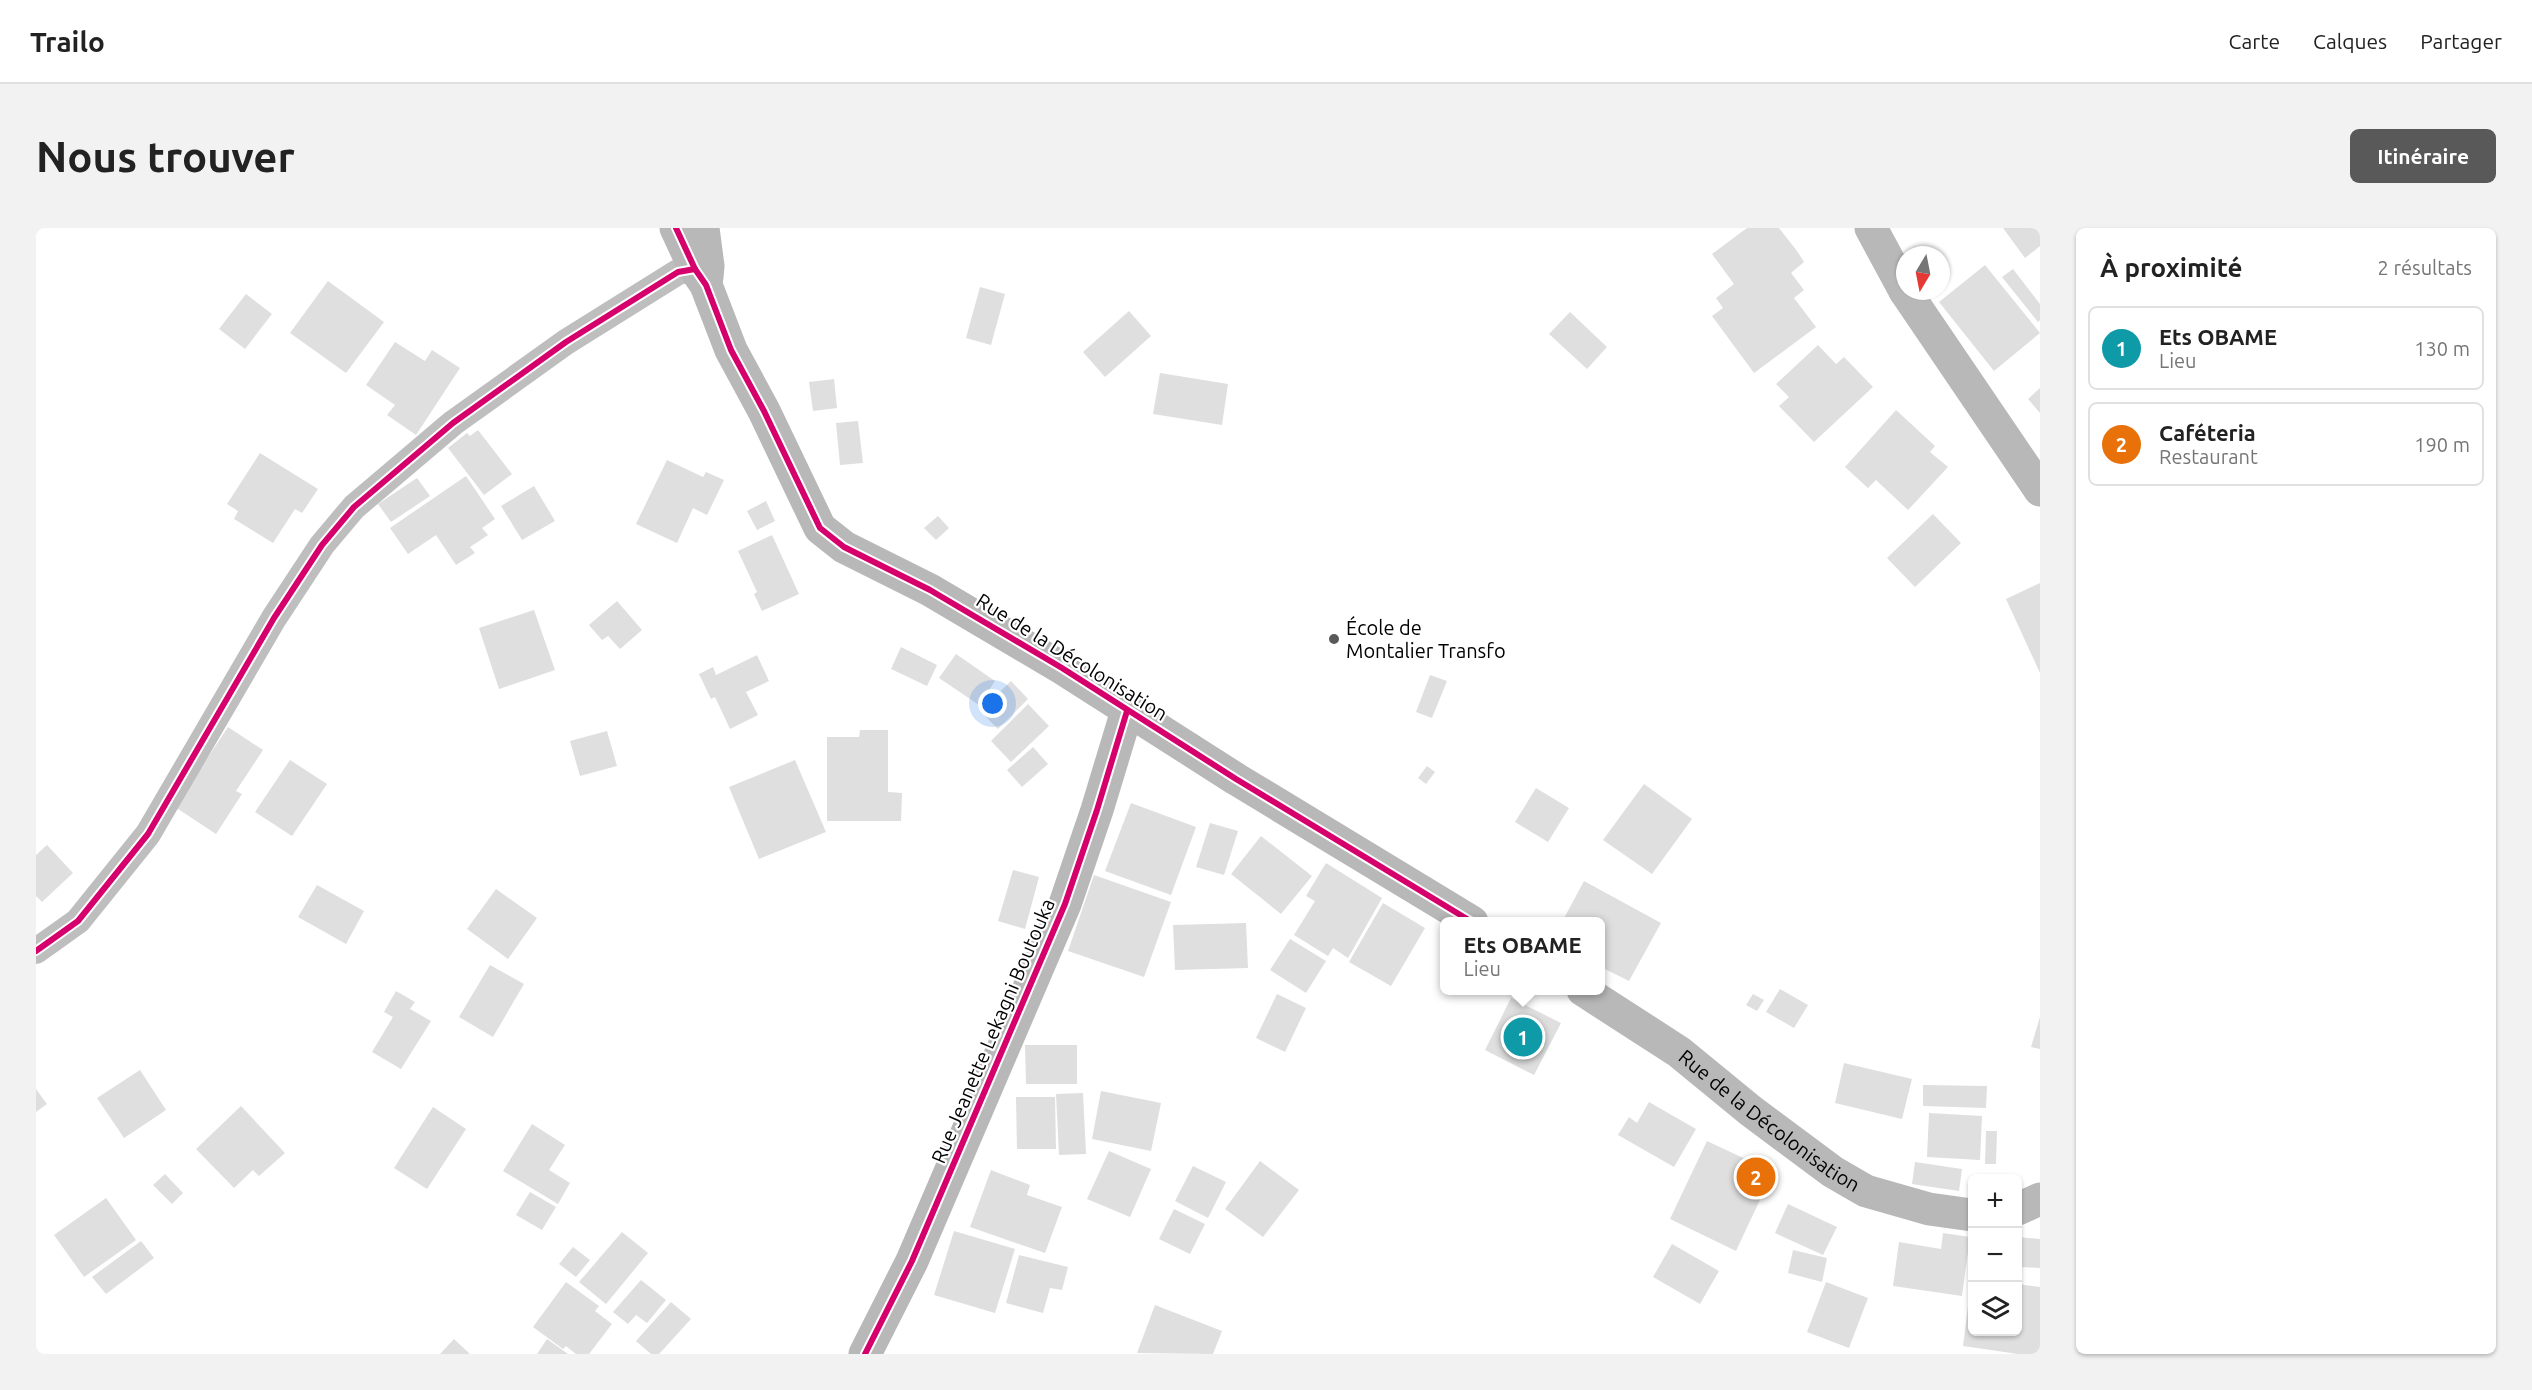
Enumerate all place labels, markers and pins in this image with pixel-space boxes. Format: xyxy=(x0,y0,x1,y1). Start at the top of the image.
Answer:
place label: École de Montalier Transfo xyxy=(1346,616,1506,662)
marker: École de Montalier Transfo xyxy=(1327,632,1341,646)
pin: 1 xyxy=(1504,1014,1542,1060)
pin: 2 xyxy=(1736,1154,1776,1200)

